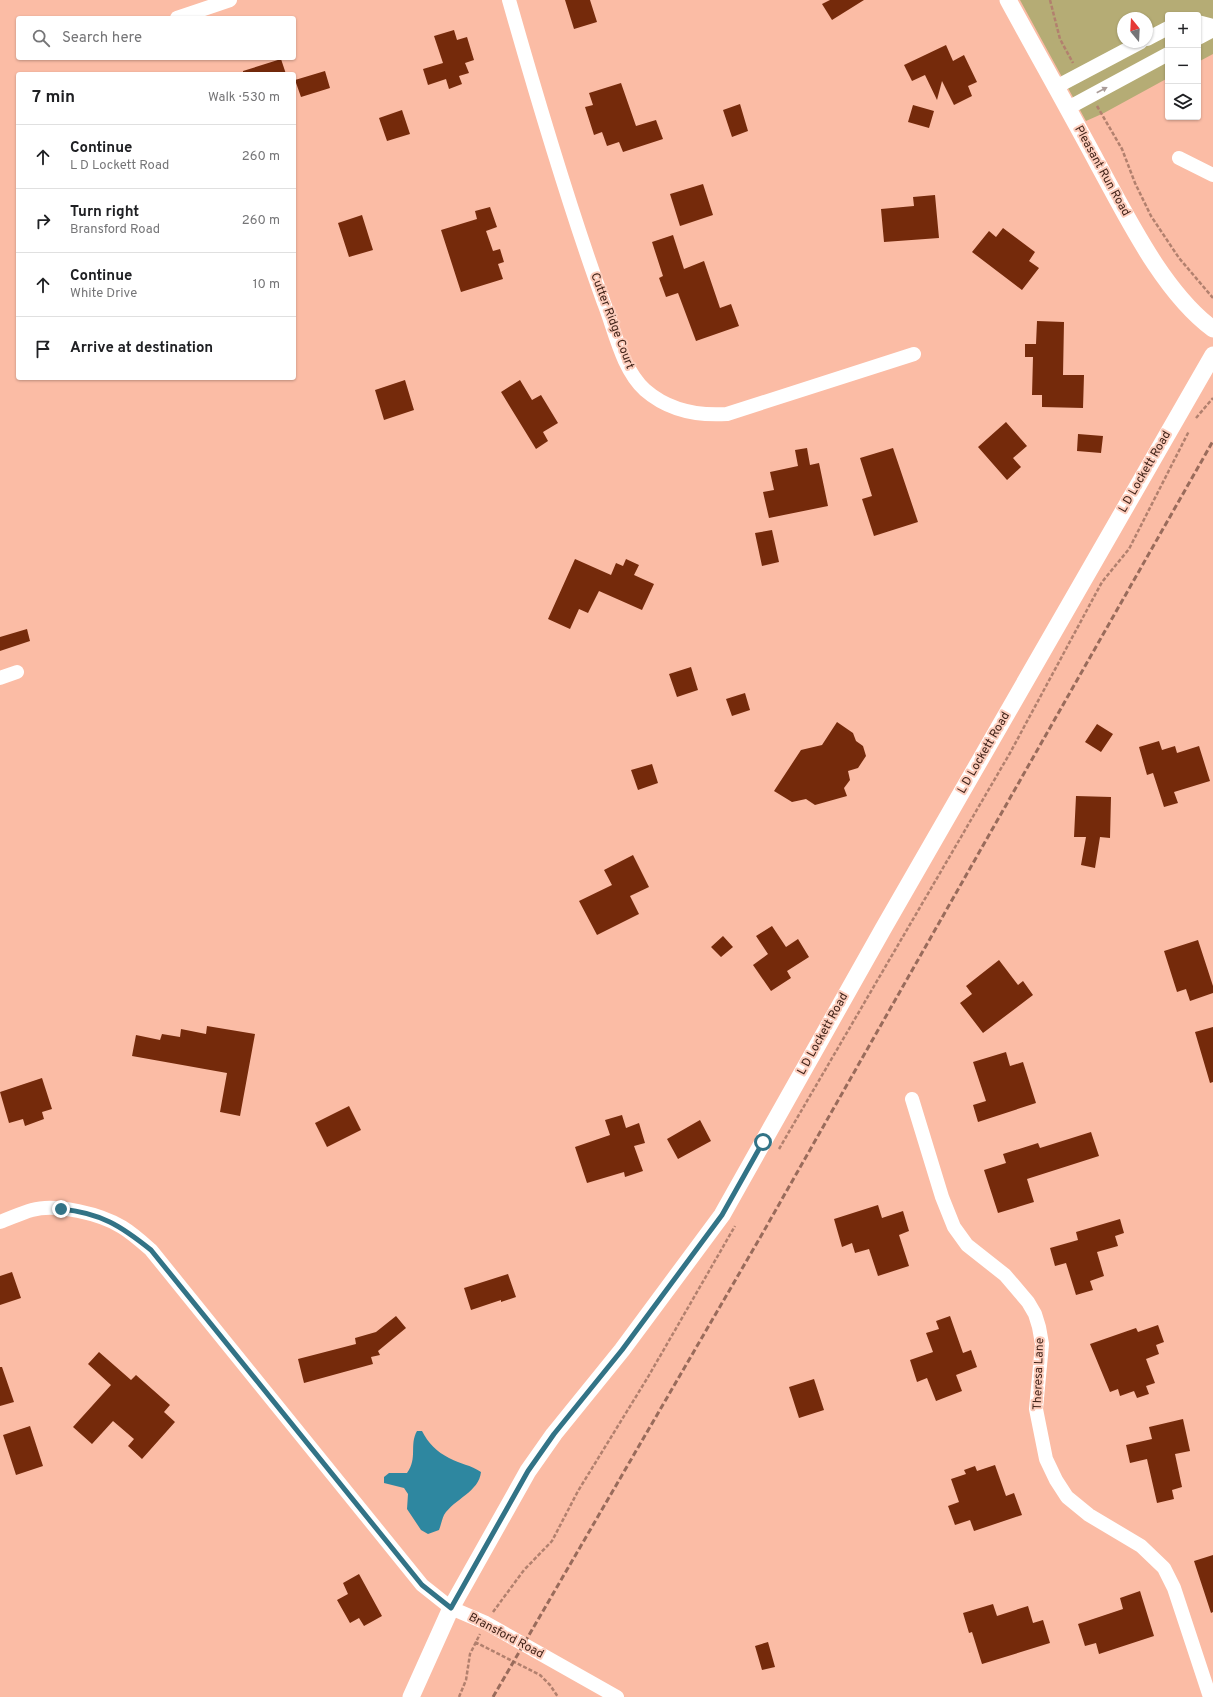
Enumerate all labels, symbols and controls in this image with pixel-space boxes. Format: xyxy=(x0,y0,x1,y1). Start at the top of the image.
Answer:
north arrow xyxy=(1117,12,1153,48)
map controls xyxy=(1165,12,1201,120)
button: + xyxy=(1165,12,1201,48)
search box xyxy=(16,16,296,60)
icon: search xyxy=(30,27,52,49)
text: Search here xyxy=(62,29,142,48)
button: − xyxy=(1165,48,1201,84)
button: layers xyxy=(1165,84,1201,120)
one-way arrow xyxy=(1096,86,1108,93)
text: 7 min xyxy=(32,87,75,109)
text: Walk · 530 m xyxy=(208,90,280,106)
street label: Pleasant Run Road xyxy=(1070,123,1134,219)
text: Continue xyxy=(70,139,132,158)
icon: ahead xyxy=(32,146,54,168)
text: 260 m xyxy=(242,149,280,165)
text: L D Lockett Road xyxy=(70,158,169,174)
text: Turn right xyxy=(70,203,139,222)
icon: right xyxy=(32,210,54,232)
text: 260 m xyxy=(242,213,280,229)
text: Bransford Road xyxy=(70,222,160,238)
text: Continue xyxy=(70,267,132,286)
street label: Cutter Ridge Court xyxy=(586,271,638,371)
icon: ahead xyxy=(32,274,54,296)
text: 10 m xyxy=(253,277,280,293)
text: White Drive xyxy=(70,286,137,302)
icon: arrive xyxy=(32,338,54,360)
text: Arrive at destination xyxy=(70,339,213,358)
street label: L D Lockett Road xyxy=(1115,428,1175,516)
street label: L D Lockett Road xyxy=(954,709,1014,797)
street label: L D Lockett Road xyxy=(794,990,852,1078)
route start xyxy=(754,1133,772,1151)
route end xyxy=(52,1200,70,1218)
street label: Theresa Lane xyxy=(1030,1338,1048,1410)
street label: Bransford Road xyxy=(466,1609,546,1663)

